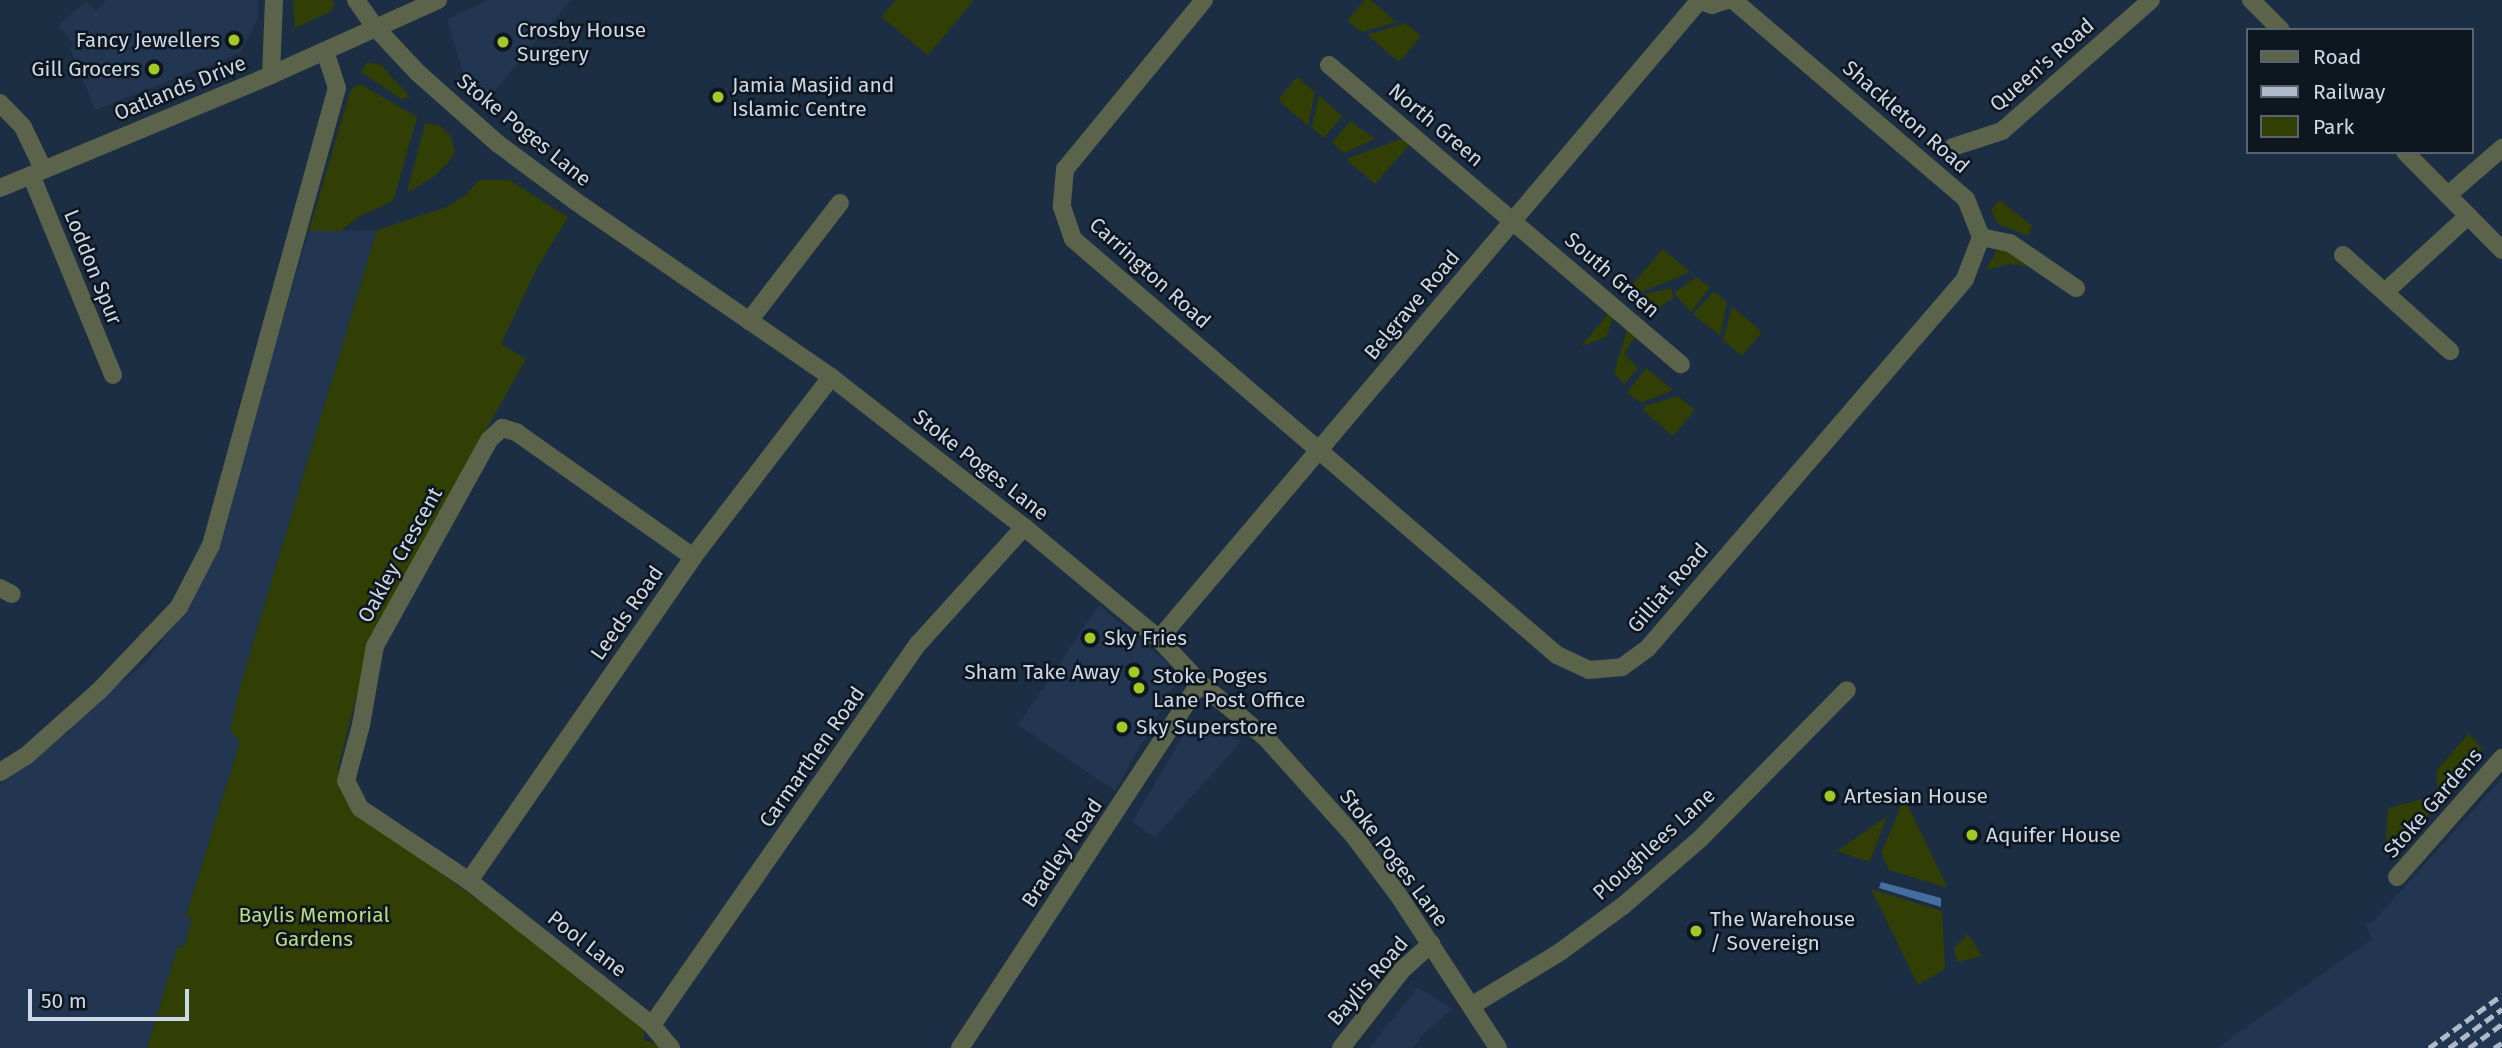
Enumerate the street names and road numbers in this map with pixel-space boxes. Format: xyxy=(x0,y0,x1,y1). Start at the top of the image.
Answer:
street label: Queen's Road xyxy=(1985,13,2099,117)
street label: Oatlands Drive xyxy=(110,50,250,126)
street label: Shackleton Road xyxy=(1838,55,1974,179)
street label: Stoke Poges Lane xyxy=(452,68,596,192)
street label: North Green xyxy=(1383,78,1489,172)
street label: Loddon Spur xyxy=(59,206,127,328)
street label: Carrington Road xyxy=(1084,212,1216,334)
street label: South Green xyxy=(1559,227,1665,323)
street label: Belgrave Road xyxy=(1359,245,1465,365)
street label: Stoke Poges Lane xyxy=(908,404,1054,526)
street label: Oakley Crescent xyxy=(352,483,448,627)
street label: Gilliat Road xyxy=(1622,538,1714,638)
street label: Leeds Road xyxy=(585,561,669,665)
street label: Carmarthen Road xyxy=(754,682,870,832)
street label: Stoke Gardens xyxy=(2379,743,2487,863)
street label: Ploughlees Lane xyxy=(1588,783,1720,905)
street label: Stoke Poges Lane xyxy=(1334,784,1454,932)
street label: Bradley Road xyxy=(1016,794,1108,912)
street label: Pool Lane xyxy=(543,905,631,983)
street label: Baylis Road xyxy=(1322,931,1414,1031)

